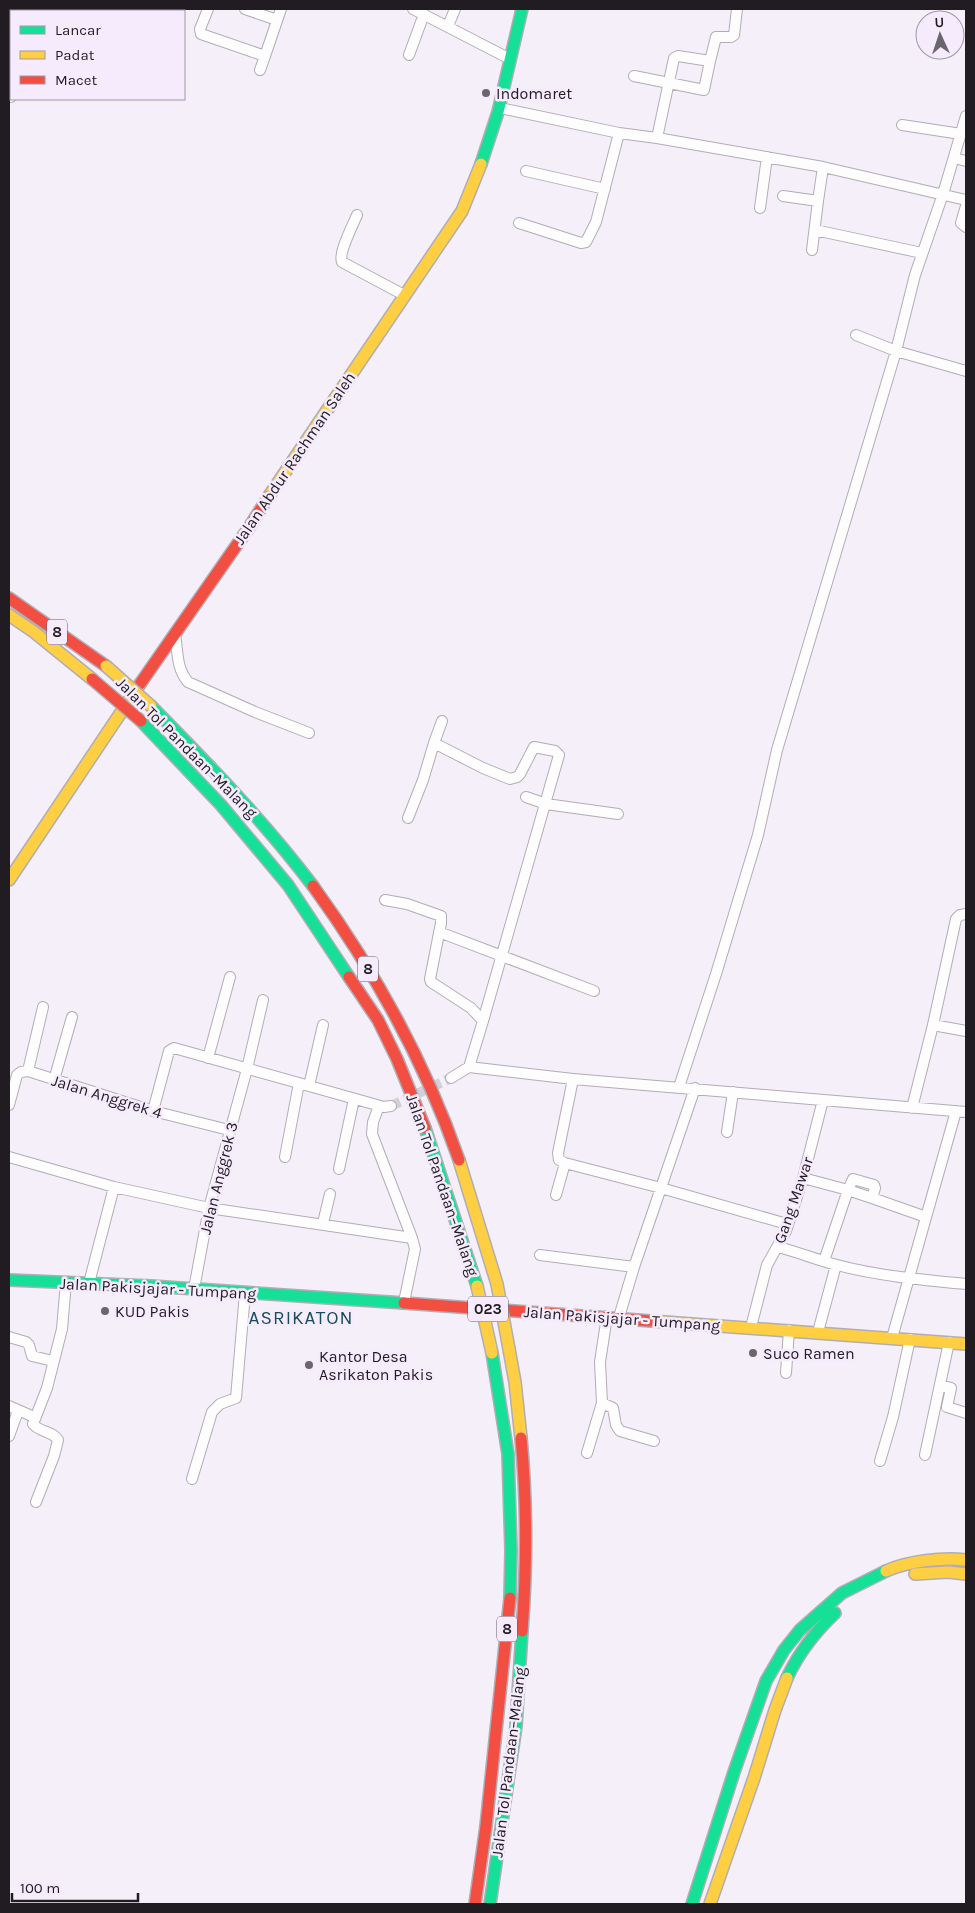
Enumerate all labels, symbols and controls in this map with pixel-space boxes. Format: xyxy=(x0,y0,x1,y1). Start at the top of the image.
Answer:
legend xyxy=(10,10,185,100)
north arrow xyxy=(915,10,965,60)
text: U xyxy=(934,14,945,31)
text: Lancar xyxy=(55,21,101,39)
text: Padat xyxy=(55,46,95,64)
text: Macet xyxy=(55,71,97,89)
place label: Indomaret xyxy=(496,84,572,103)
marker: Indomaret xyxy=(480,87,492,99)
street label: Jalan Abdur Rachman Saleh xyxy=(229,368,359,548)
road number: 8 xyxy=(47,620,67,644)
street label: Jalan Tol Pandaan–Malang xyxy=(112,673,261,822)
road number: 8 xyxy=(358,956,378,982)
street label: Jalan Anggrek 4 xyxy=(49,1071,165,1122)
street label: Jalan Tol Pandaan–Malang xyxy=(402,1091,483,1279)
street label: Jalan Anggrek 3 xyxy=(195,1120,242,1236)
street label: Gang Mawar xyxy=(770,1154,817,1246)
street label: Jalan Pakisjajar - Tumpang xyxy=(59,1274,257,1303)
road number: 023 xyxy=(468,1296,508,1322)
place label: KUD Pakis xyxy=(115,1302,189,1321)
street label: Jalan Pakisjajar - Tumpang xyxy=(523,1302,721,1335)
marker: KUD Pakis xyxy=(99,1305,111,1317)
district label: ASRIKATON xyxy=(249,1307,353,1329)
place label: Suco Ramen xyxy=(763,1344,855,1363)
place label: Kantor Desa Asrikaton Pakis xyxy=(319,1347,433,1384)
marker: Suco Ramen xyxy=(747,1347,759,1359)
marker: Kantor Desa Asrikaton Pakis xyxy=(303,1359,315,1371)
road number: 8 xyxy=(497,1616,517,1642)
street label: Jalan Tol Pandaan–Malang xyxy=(487,1666,530,1858)
scale bar xyxy=(12,1870,139,1902)
text: 100 m xyxy=(20,1879,60,1897)

